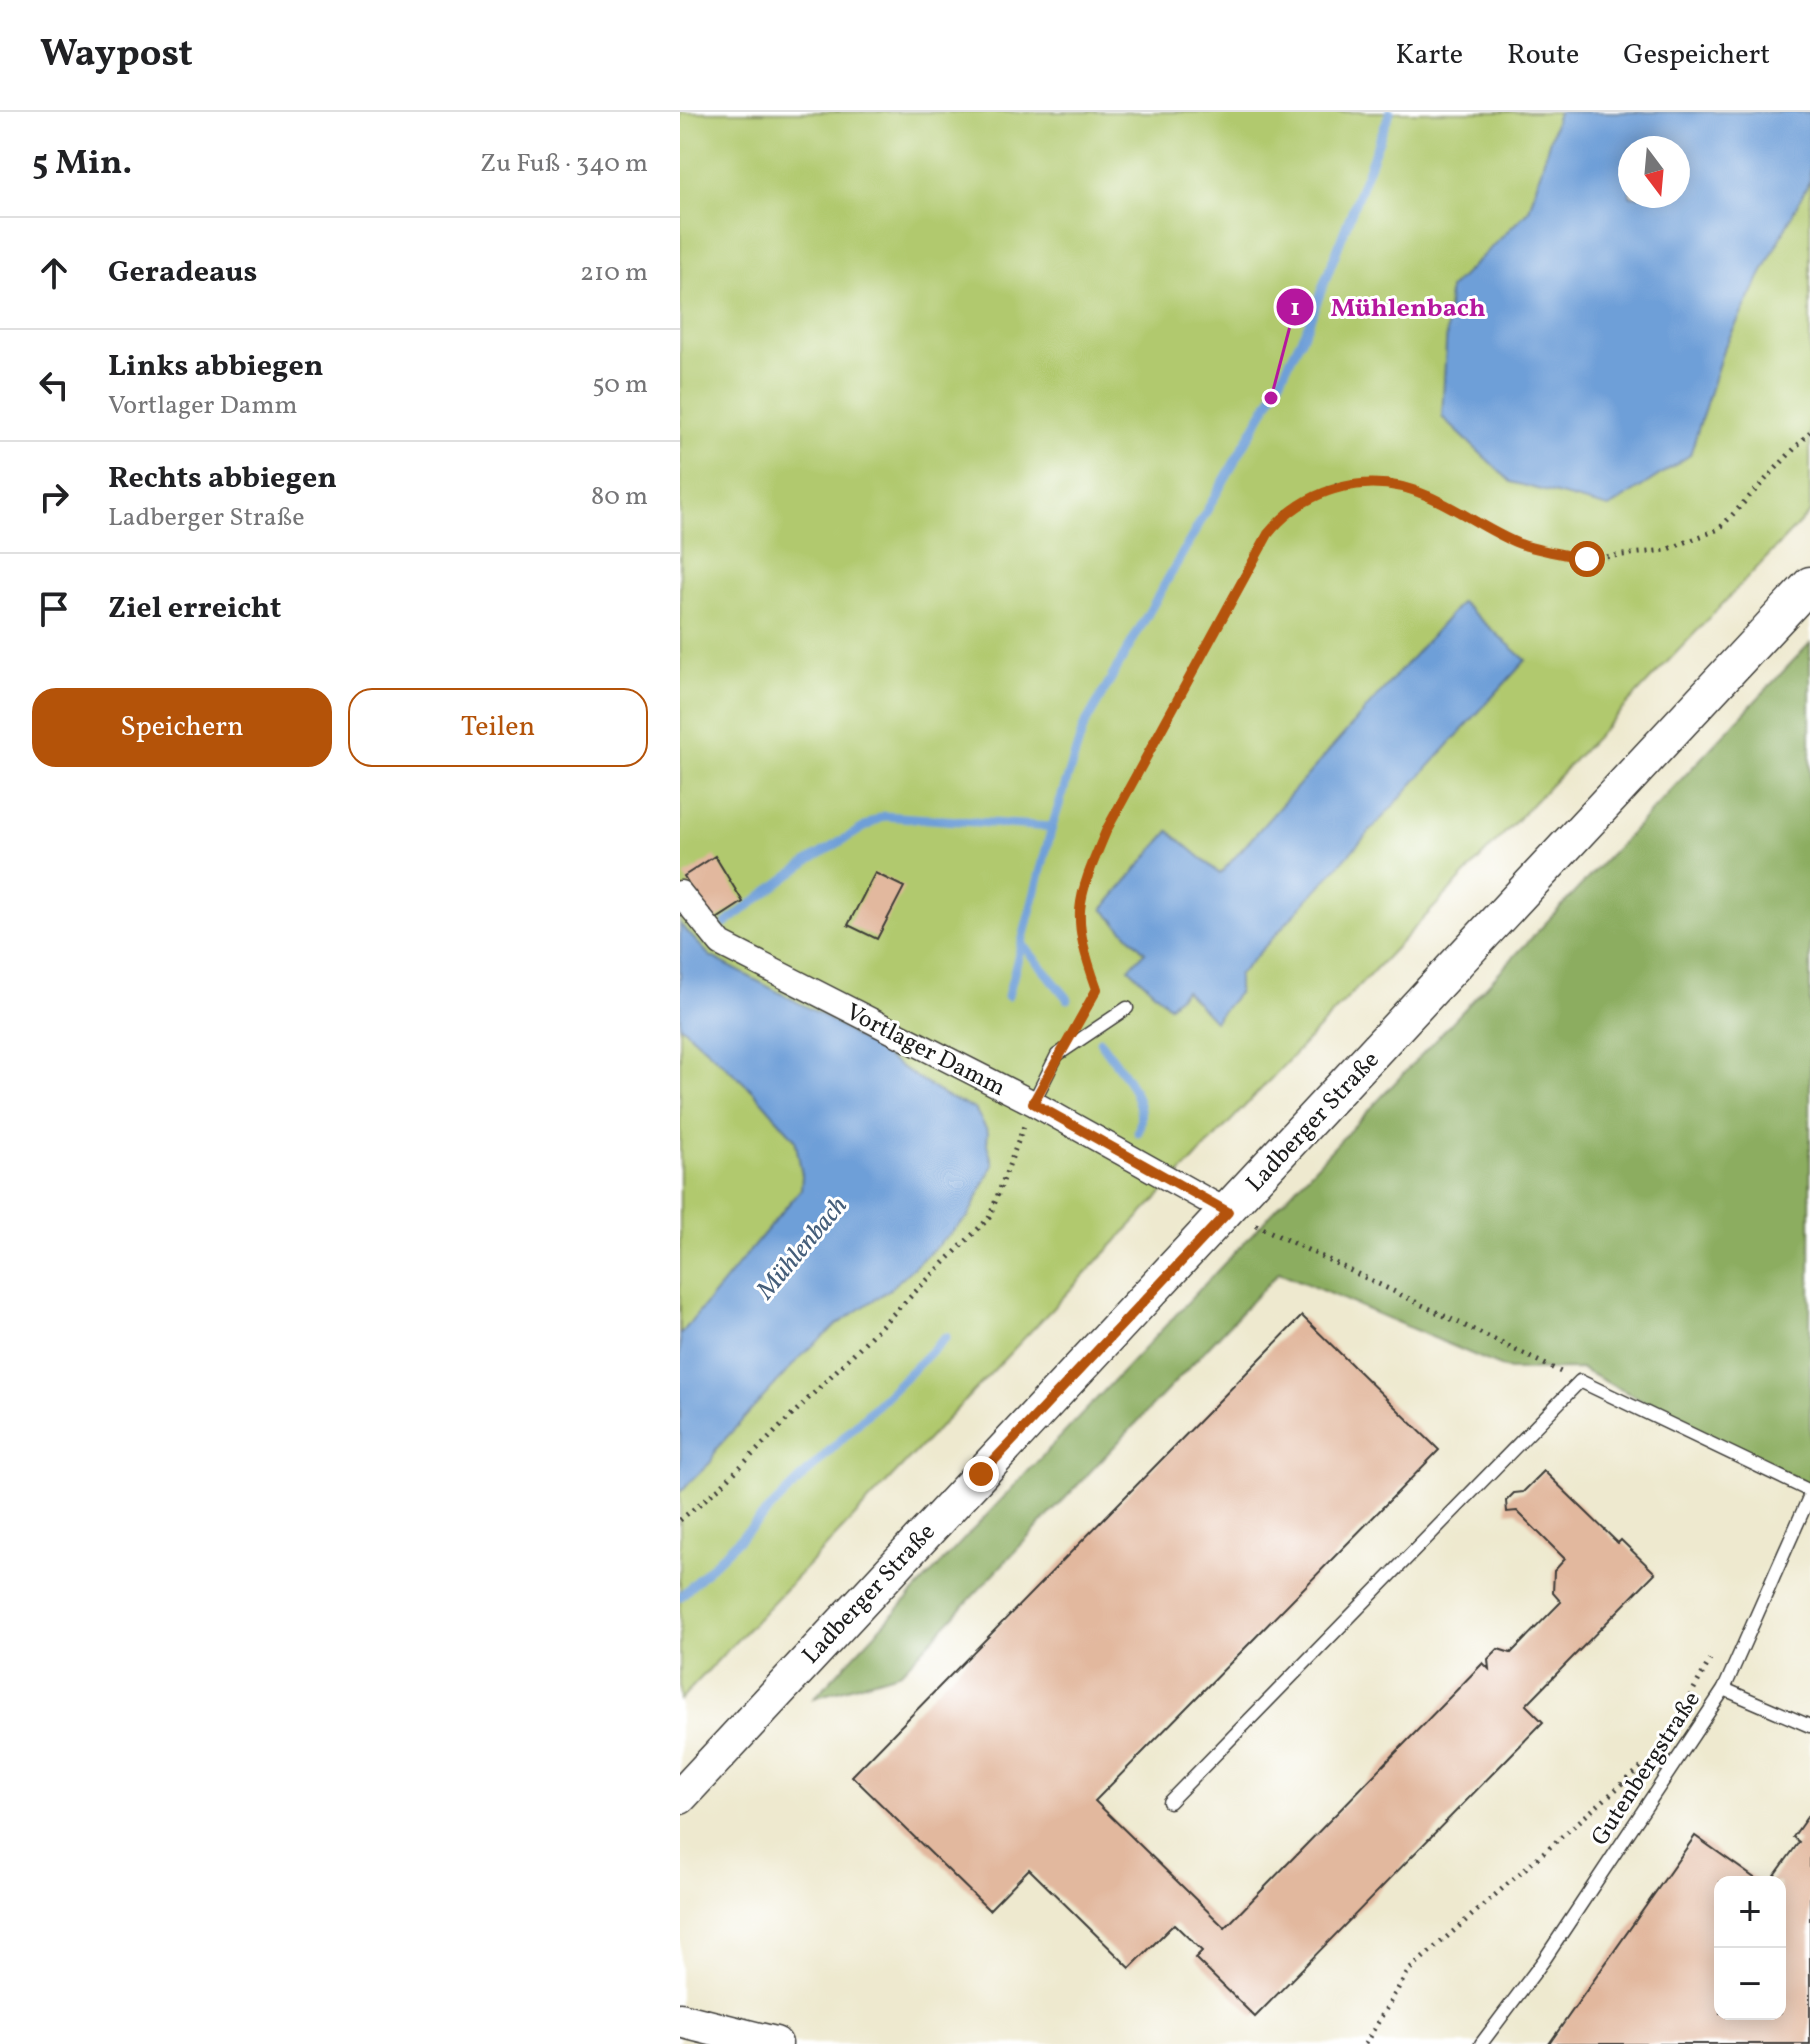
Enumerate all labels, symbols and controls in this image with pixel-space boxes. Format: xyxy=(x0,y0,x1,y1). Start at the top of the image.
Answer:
text: Waypost xyxy=(40,29,193,82)
text: Karte xyxy=(1396,36,1463,75)
text: Route xyxy=(1507,36,1579,75)
text: Gespeichert xyxy=(1623,36,1770,75)
north arrow xyxy=(1618,136,1690,208)
text: 5 Min. xyxy=(32,141,132,188)
text: Zu Fuß · 340 m xyxy=(480,146,648,182)
icon: ahead xyxy=(32,251,76,295)
text: Geradeaus xyxy=(108,252,257,294)
text: 210 m xyxy=(580,255,648,291)
callout: Mühlenbach xyxy=(1275,282,1502,332)
text: Mühlenbach xyxy=(1330,291,1486,327)
text: 1 xyxy=(1290,292,1300,326)
text: Links abbiegen xyxy=(108,346,324,388)
icon: left xyxy=(32,363,76,407)
text: 50 m xyxy=(592,367,648,403)
text: Vortlager Damm xyxy=(108,388,298,424)
text: Rechts abbiegen xyxy=(108,458,337,500)
icon: right xyxy=(32,475,76,519)
text: 80 m xyxy=(591,479,648,515)
text: Ladberger Straße xyxy=(108,500,305,536)
route start xyxy=(1569,541,1605,577)
icon: arrive xyxy=(32,587,76,631)
text: Ziel erreicht xyxy=(108,588,281,630)
button: Speichern xyxy=(32,688,332,767)
button: Teilen xyxy=(348,688,648,767)
street label: Vortlager Damm xyxy=(839,996,1011,1106)
street label: Ladberger Straße xyxy=(1239,1044,1388,1200)
water label: Mühlenbach xyxy=(748,1189,856,1308)
route end xyxy=(963,1456,999,1492)
street label: Ladberger Straße xyxy=(795,1516,944,1672)
street label: Gutenbergstraße xyxy=(1584,1685,1709,1853)
map controls xyxy=(1714,1876,1786,2020)
button: + xyxy=(1714,1876,1786,1948)
button: − xyxy=(1714,1948,1786,2020)

